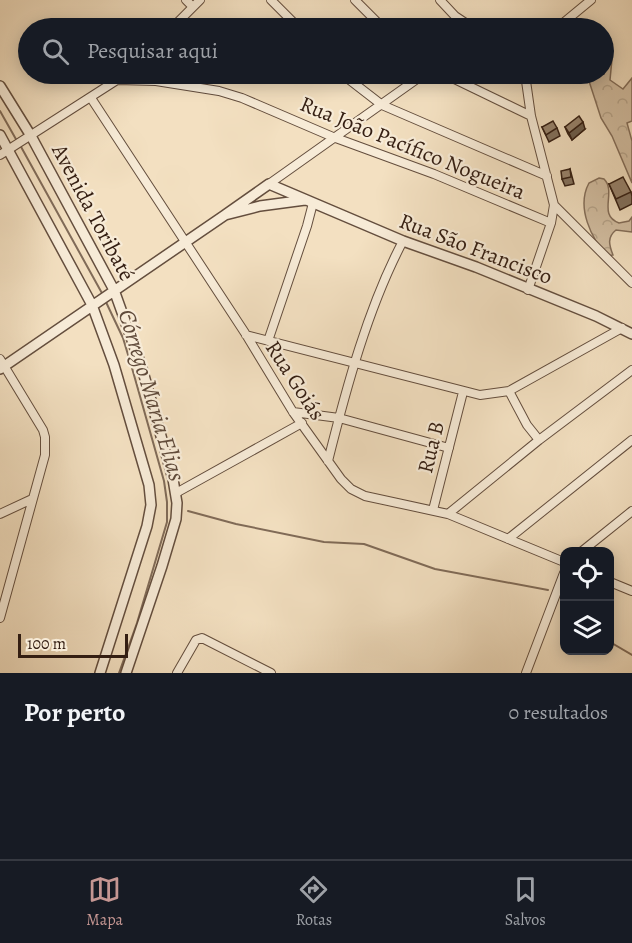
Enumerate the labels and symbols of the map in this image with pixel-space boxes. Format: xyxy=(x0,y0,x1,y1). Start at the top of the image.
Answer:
street label: Rua João Pacífico Nogueira xyxy=(295,89,530,207)
street label: Avenida Toribaté xyxy=(44,138,142,286)
street label: Rua São Francisco xyxy=(395,206,557,292)
water label: Córrego Maria Elias xyxy=(111,305,193,485)
street label: Rua Goiás xyxy=(258,335,332,426)
street label: Rua B xyxy=(410,418,452,476)
scale bar xyxy=(18,631,128,658)

